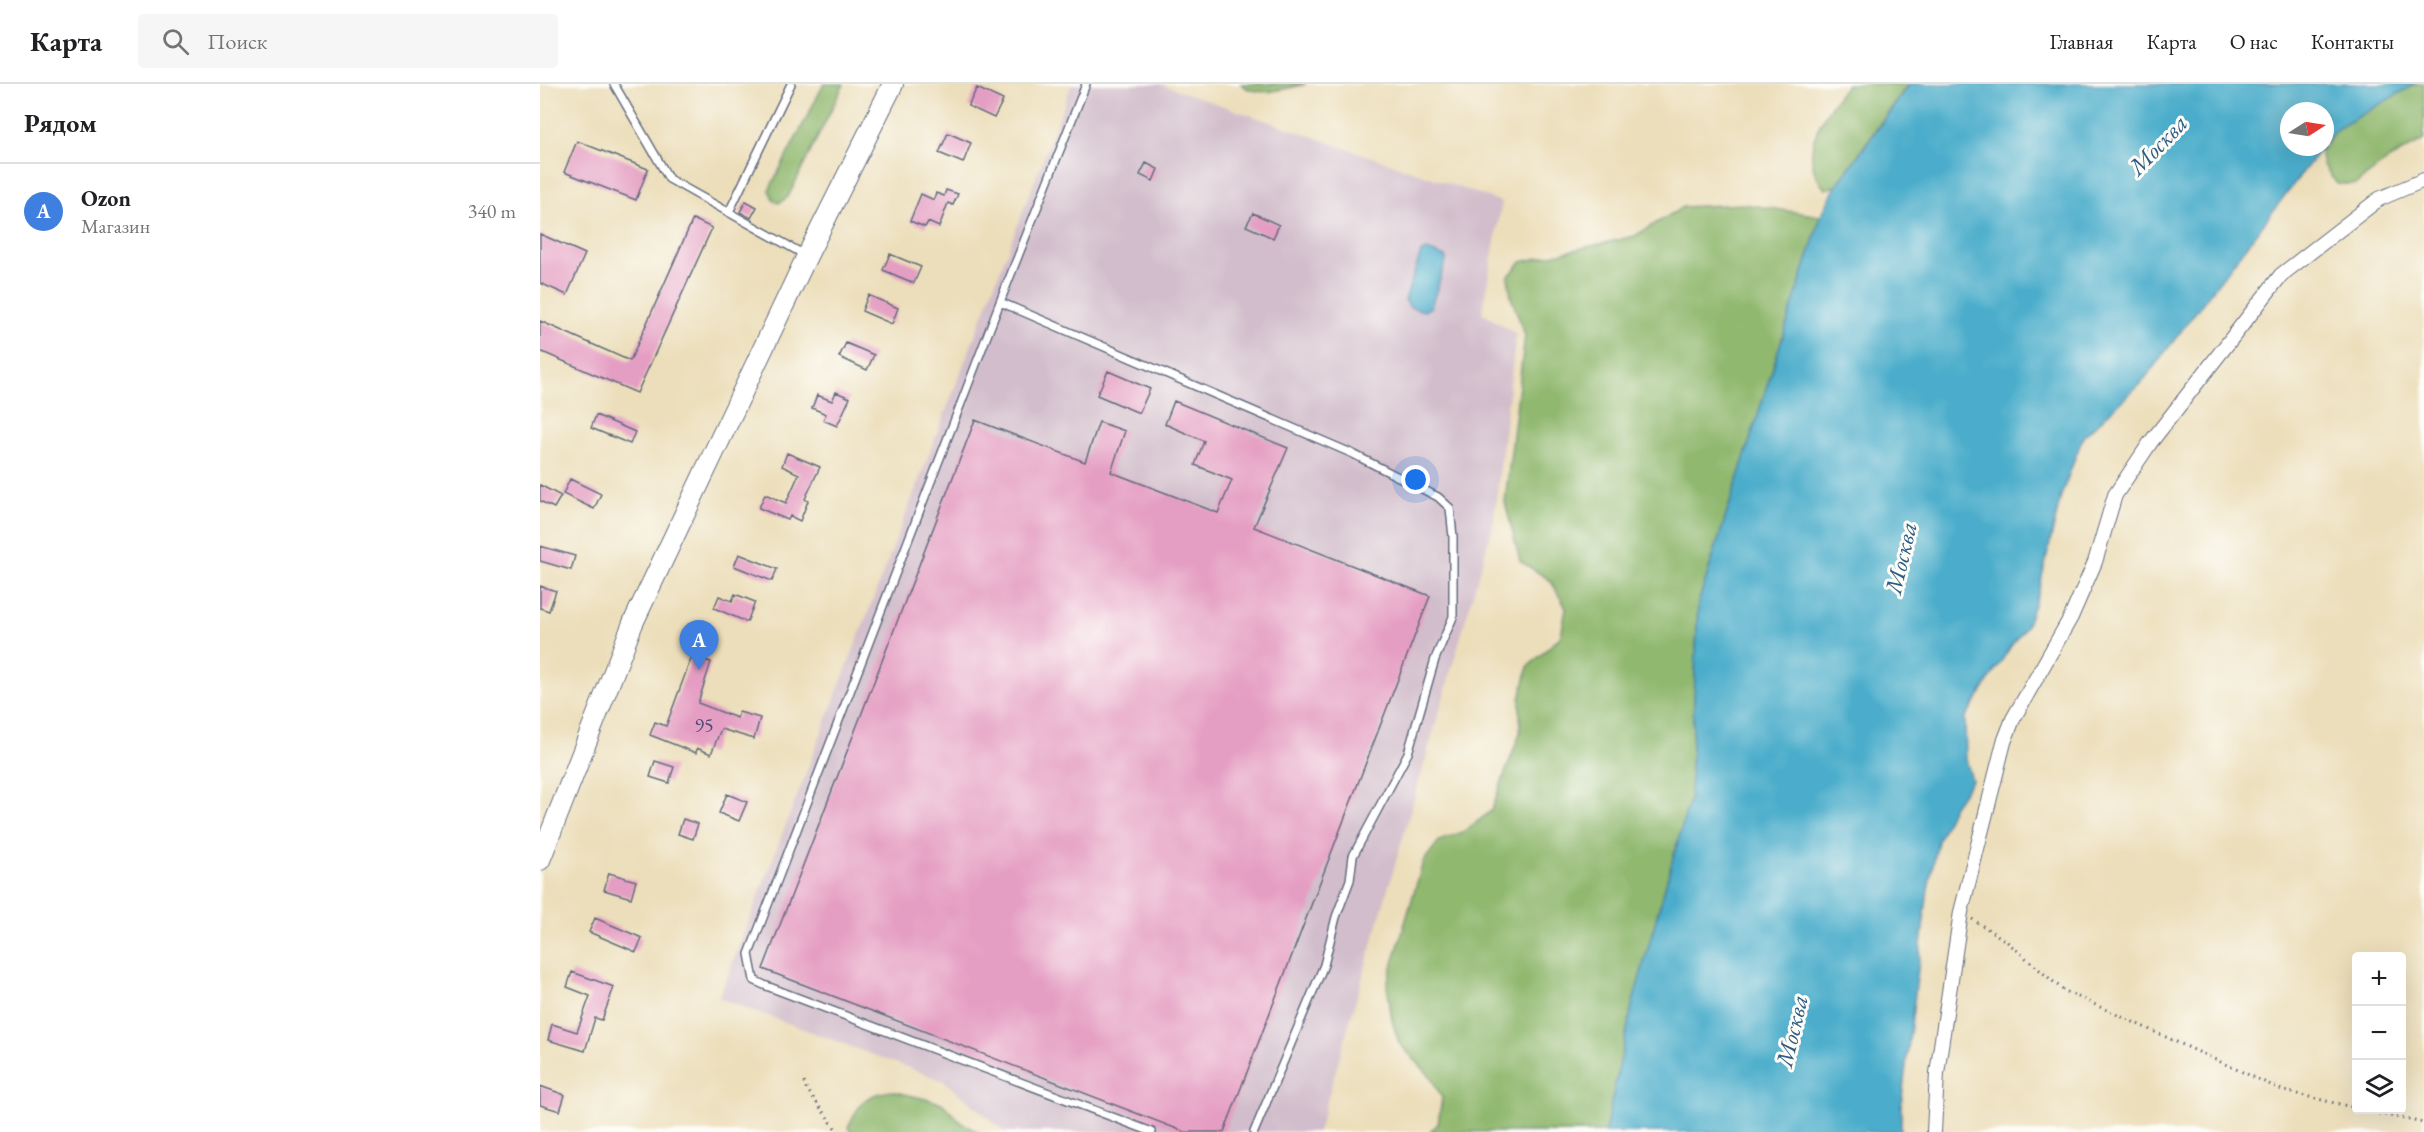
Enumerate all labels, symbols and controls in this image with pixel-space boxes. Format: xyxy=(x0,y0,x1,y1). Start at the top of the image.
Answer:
search box xyxy=(138,14,558,68)
text: Карта xyxy=(30,23,102,59)
icon: search xyxy=(159,25,192,58)
text: Поиск xyxy=(207,27,267,56)
text: Главная xyxy=(2049,28,2113,55)
text: Карта xyxy=(2146,28,2197,55)
text: О нас xyxy=(2230,28,2278,55)
text: Контакты xyxy=(2311,28,2394,55)
north arrow xyxy=(2280,102,2334,156)
text: Рядом xyxy=(24,106,97,140)
water label: Москва xyxy=(2120,108,2194,183)
text: Ozon xyxy=(81,184,131,213)
text: A xyxy=(36,198,51,224)
text: 340 m xyxy=(468,198,516,224)
text: Магазин xyxy=(81,213,150,239)
your location xyxy=(1401,465,1430,494)
water label: Москва xyxy=(1877,519,1924,599)
pin: A xyxy=(680,620,718,670)
house number: 95 xyxy=(694,712,714,738)
map controls xyxy=(2352,952,2406,1114)
button: + xyxy=(2352,952,2406,1006)
water label: Москва xyxy=(1768,992,1815,1072)
button: − xyxy=(2352,1006,2406,1060)
button: layers xyxy=(2352,1060,2406,1114)

